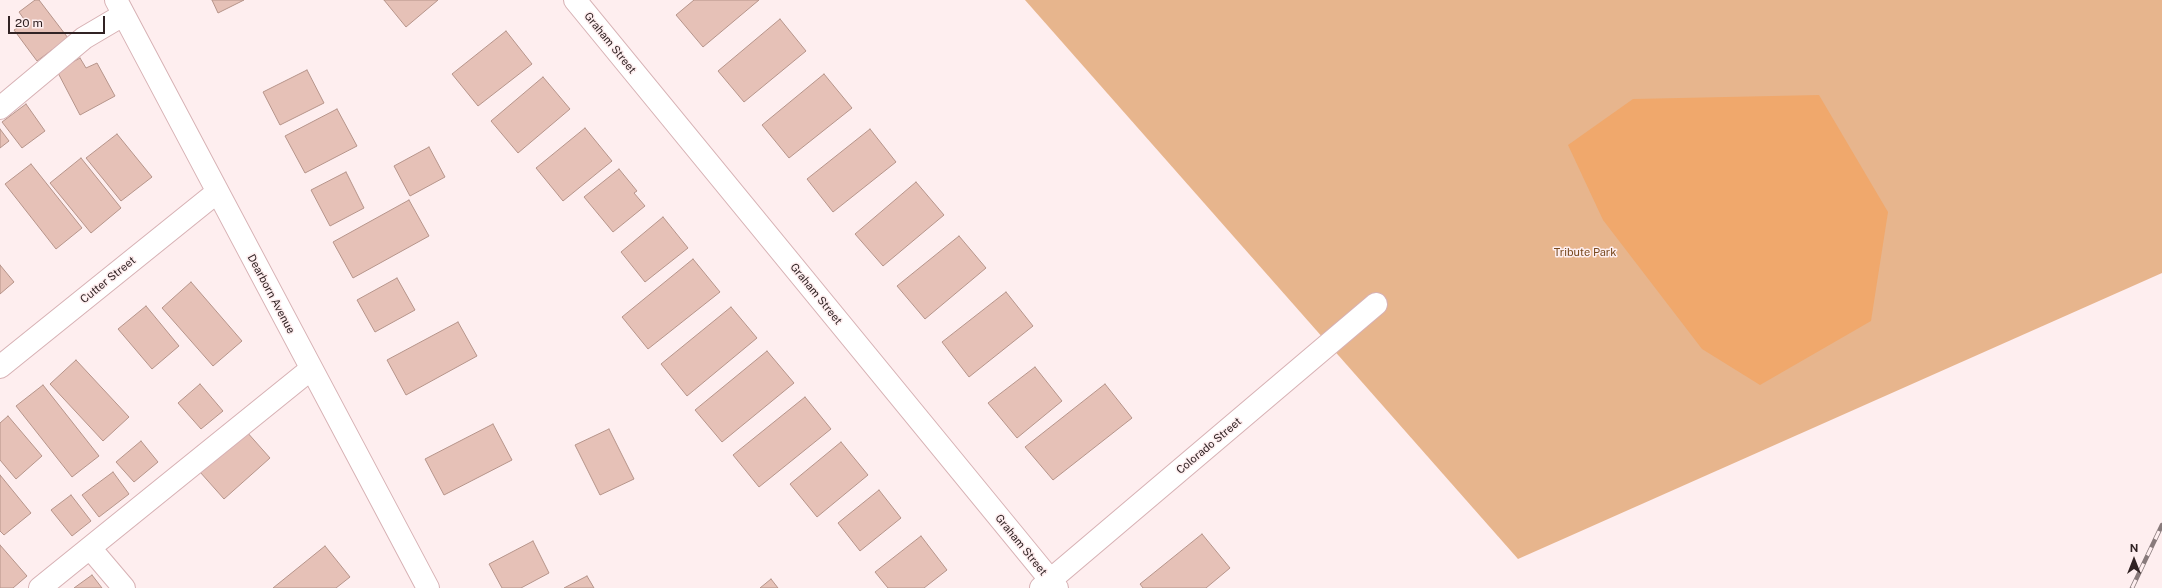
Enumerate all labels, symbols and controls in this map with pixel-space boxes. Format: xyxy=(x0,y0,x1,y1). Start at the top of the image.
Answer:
scale bar xyxy=(10,8,107,34)
street label: Graham Street xyxy=(581,10,639,76)
text: 20 m xyxy=(15,16,43,30)
park label: Tribute Park xyxy=(1554,246,1616,260)
street label: Dearborn Avenue xyxy=(245,252,297,336)
street label: Cutter Street xyxy=(78,254,138,306)
street label: Graham Street xyxy=(787,261,845,327)
street label: Colorado Street xyxy=(1174,415,1244,477)
street label: Graham Street xyxy=(992,512,1050,578)
north arrow xyxy=(2114,540,2154,580)
text: N xyxy=(2130,542,2138,554)

